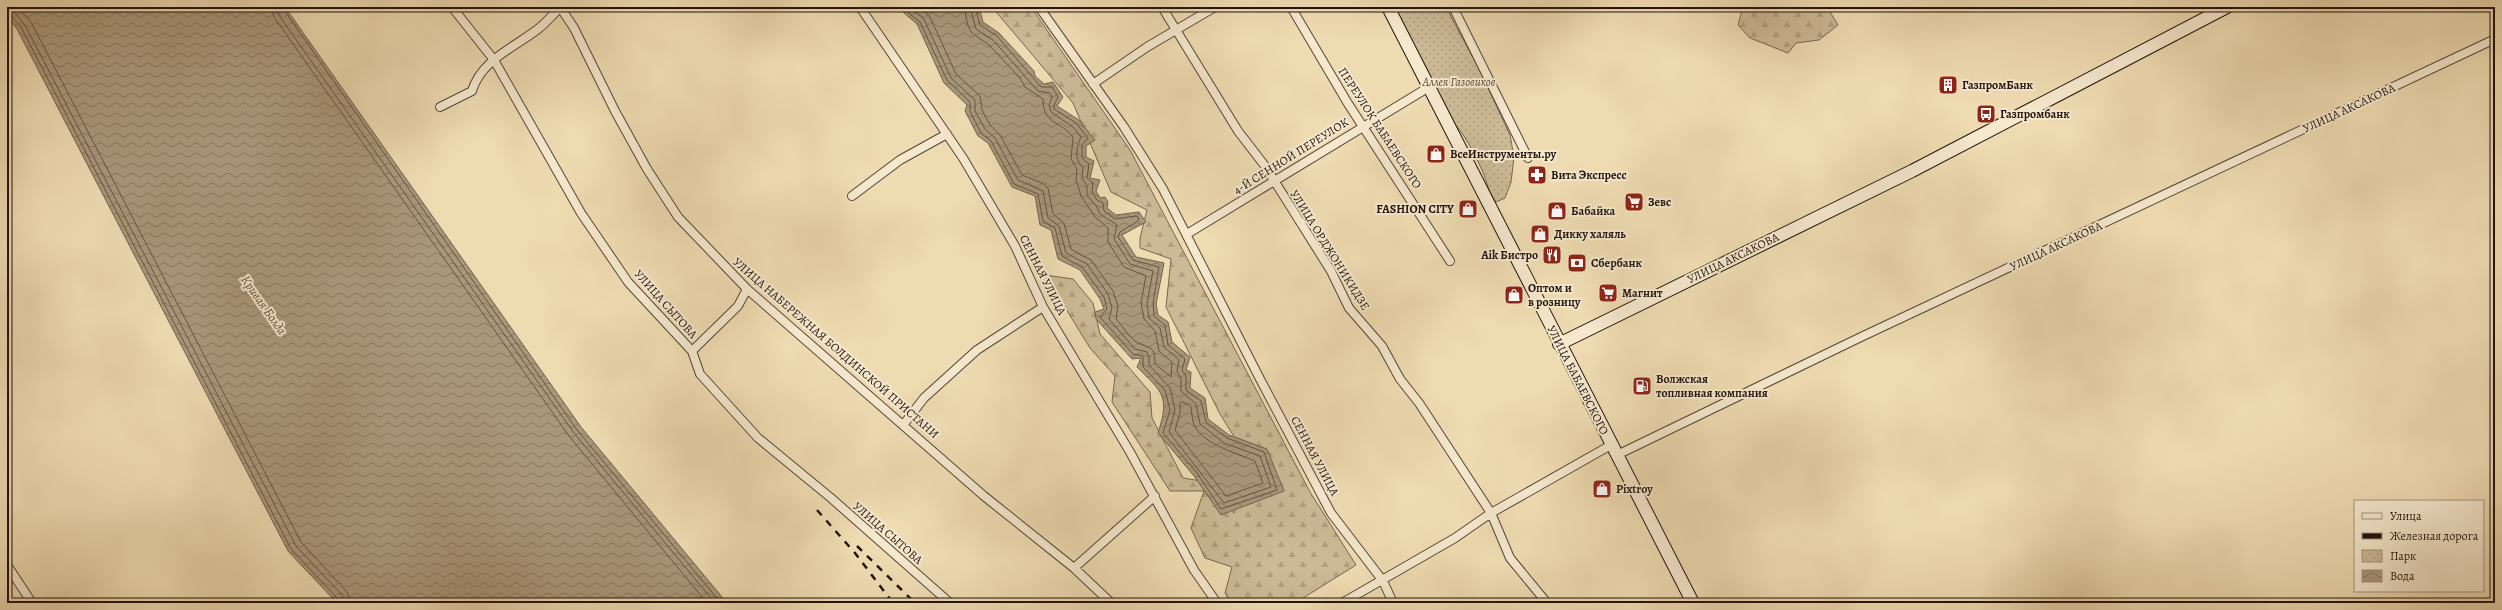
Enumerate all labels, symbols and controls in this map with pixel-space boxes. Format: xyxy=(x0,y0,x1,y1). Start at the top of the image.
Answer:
street label: ПЕРЕУЛОК БАБАЕВСКОГО xyxy=(1335,64,1425,192)
park label: Аллея Газовиков xyxy=(1422,74,1496,90)
building icon: ГазпромБанк xyxy=(1937,74,1959,96)
place label: ГазпромБанк xyxy=(1962,77,2033,93)
street label: УЛИЦА АКСАКОВА xyxy=(2300,79,2399,136)
bus stop icon: Газпромбанк xyxy=(1975,103,1997,125)
place label: Газпромбанк xyxy=(2000,106,2070,122)
street label: 4-Й СЕННОЙ ПЕРЕУЛОК xyxy=(1230,114,1352,198)
shop icon: ВсеИнструменты.ру xyxy=(1425,143,1447,165)
place label: ВсеИнструменты.ру xyxy=(1450,146,1556,162)
pharmacy icon: Вита Экспресс xyxy=(1526,164,1548,186)
place label: Вита Экспресс xyxy=(1551,167,1627,183)
street label: УЛИЦА ОРДЖОНИКИДЗЕ xyxy=(1286,187,1374,313)
supermarket icon: Зевс xyxy=(1623,191,1645,213)
place label: Зевс xyxy=(1648,194,1671,210)
shop icon: FASHION CITY xyxy=(1457,198,1479,220)
shop icon: Бабайка xyxy=(1546,200,1568,222)
place label: FASHION CITY xyxy=(1376,201,1455,217)
place label: Бабайка xyxy=(1571,203,1616,219)
street label: УЛИЦА АКСАКОВА xyxy=(2007,217,2106,274)
shop icon: Дикку халяль xyxy=(1529,223,1551,245)
place label: Дикку халяль xyxy=(1554,226,1626,242)
street label: УЛИЦА АКСАКОВА xyxy=(1685,228,1782,287)
street label: СЕННАЯ УЛИЦА xyxy=(1016,232,1071,319)
restaurant icon: Aik Бистро xyxy=(1541,244,1563,266)
place label: Aik Бистро xyxy=(1480,247,1538,263)
bank icon: Сбербанк xyxy=(1566,252,1588,274)
street label: УЛИЦА НАБЕРЕЖНАЯ БОЛДИНСКОЙ ПРИСТАНИ xyxy=(730,254,942,442)
place label: Сбербанк xyxy=(1591,255,1643,271)
street label: УЛИЦА СЫТОВА xyxy=(631,266,702,343)
water label: Кривая Болда xyxy=(237,272,291,338)
place label: Оптом и в розницу xyxy=(1528,280,1581,310)
supermarket icon: Магнит xyxy=(1597,282,1619,304)
shop icon: Оптом и в розницу xyxy=(1503,284,1525,306)
place label: Магнит xyxy=(1622,285,1663,301)
street label: УЛИЦА БАБАЕВСКОГО xyxy=(1543,322,1613,438)
place label: Волжская топливная компания xyxy=(1656,371,1768,401)
fuel station icon: Волжская топливная компания xyxy=(1631,375,1653,397)
street label: СЕННАЯ УЛИЦА xyxy=(1287,413,1343,500)
shop icon: Pixtroy xyxy=(1591,478,1613,500)
place label: Pixtroy xyxy=(1616,481,1653,497)
street label: УЛИЦА СЫТОВА xyxy=(850,498,927,568)
legend xyxy=(2354,500,2484,592)
text: Улица xyxy=(2390,508,2422,524)
text: Железная дорога xyxy=(2390,528,2479,544)
text: Парк xyxy=(2390,548,2416,564)
text: Вода xyxy=(2390,568,2415,584)

